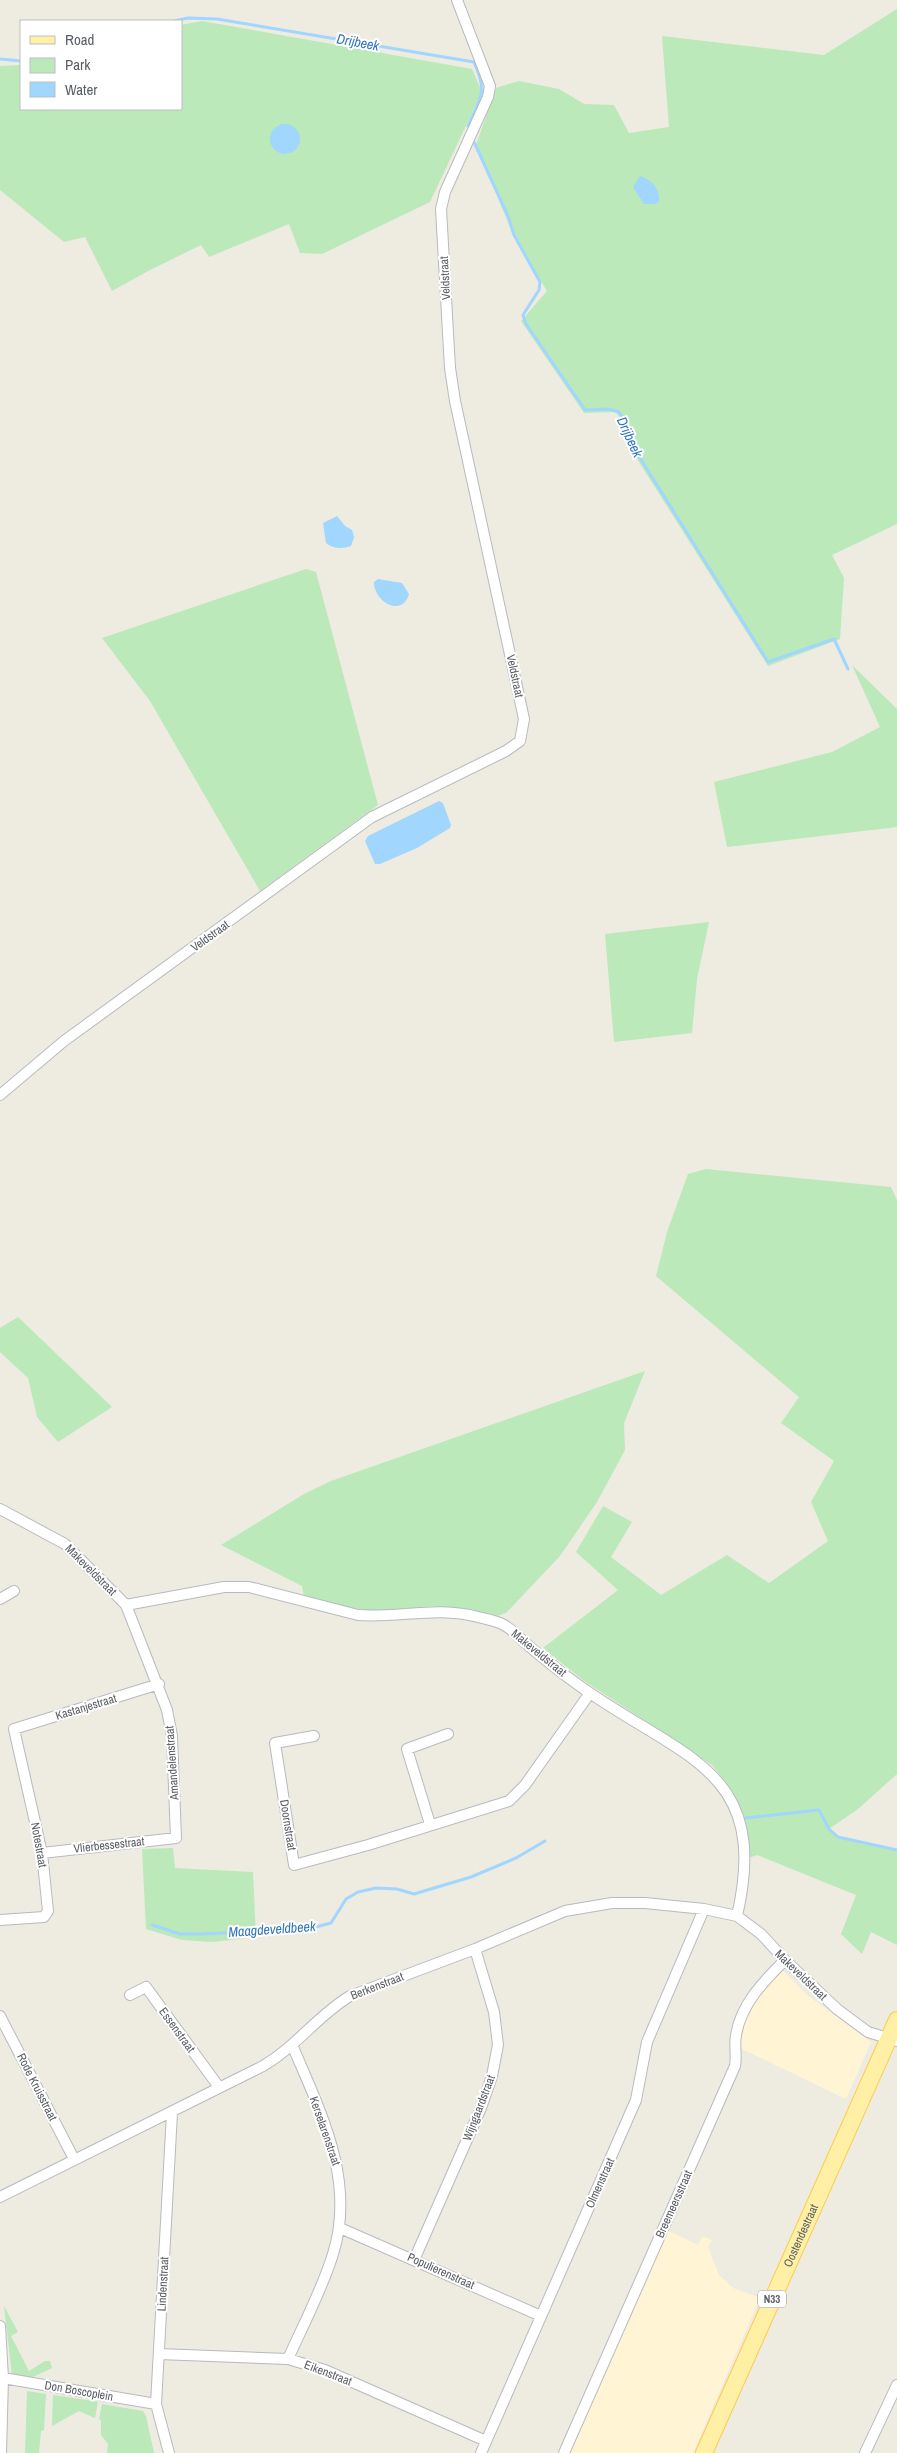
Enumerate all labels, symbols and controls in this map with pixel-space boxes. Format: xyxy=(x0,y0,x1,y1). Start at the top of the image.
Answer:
legend xyxy=(20,20,182,110)
text: Road xyxy=(65,29,94,50)
water label: Drijbeek xyxy=(335,29,382,55)
text: Park xyxy=(65,54,91,75)
text: Water xyxy=(65,79,97,100)
street label: Veldstraat xyxy=(436,255,454,300)
water label: Drijbeek xyxy=(613,414,648,461)
street label: Veldstraat xyxy=(503,653,527,699)
street label: Veldstraat xyxy=(188,917,233,955)
street label: Makeveldstraat xyxy=(62,1541,120,1599)
street label: Makeveldstraat xyxy=(508,1626,570,1680)
street label: Kastanjestraat xyxy=(54,1690,119,1724)
street label: Amandelenstraat xyxy=(161,1725,183,1802)
street label: Doornstraat xyxy=(276,1798,300,1852)
street label: Notestraat xyxy=(27,1821,51,1869)
street label: Vlierbessestraat xyxy=(73,1833,145,1857)
water label: Maagdeveldbeek xyxy=(228,1917,317,1941)
street label: Makeveldstraat xyxy=(771,1946,831,2004)
street label: Berkenstraat xyxy=(348,1968,406,2003)
street label: Essenstraat xyxy=(155,2004,199,2056)
street label: Rode Kruisstraat xyxy=(13,2050,61,2124)
street label: Wijngaardstraat xyxy=(459,2072,499,2143)
street label: Kerselarenstraat xyxy=(306,2094,344,2168)
street label: Olmenstraat xyxy=(582,2155,618,2211)
street label: Breemeersstraat xyxy=(652,2167,696,2240)
street label: Oostendestraat xyxy=(780,2201,822,2270)
street label: Populierenstraat xyxy=(405,2249,477,2293)
street label: Lindenstraat xyxy=(154,2256,172,2312)
road number: N33 xyxy=(758,2290,786,2308)
street label: Eikenstraat xyxy=(302,2357,354,2389)
street label: Don Boscoplein xyxy=(43,2377,115,2405)

